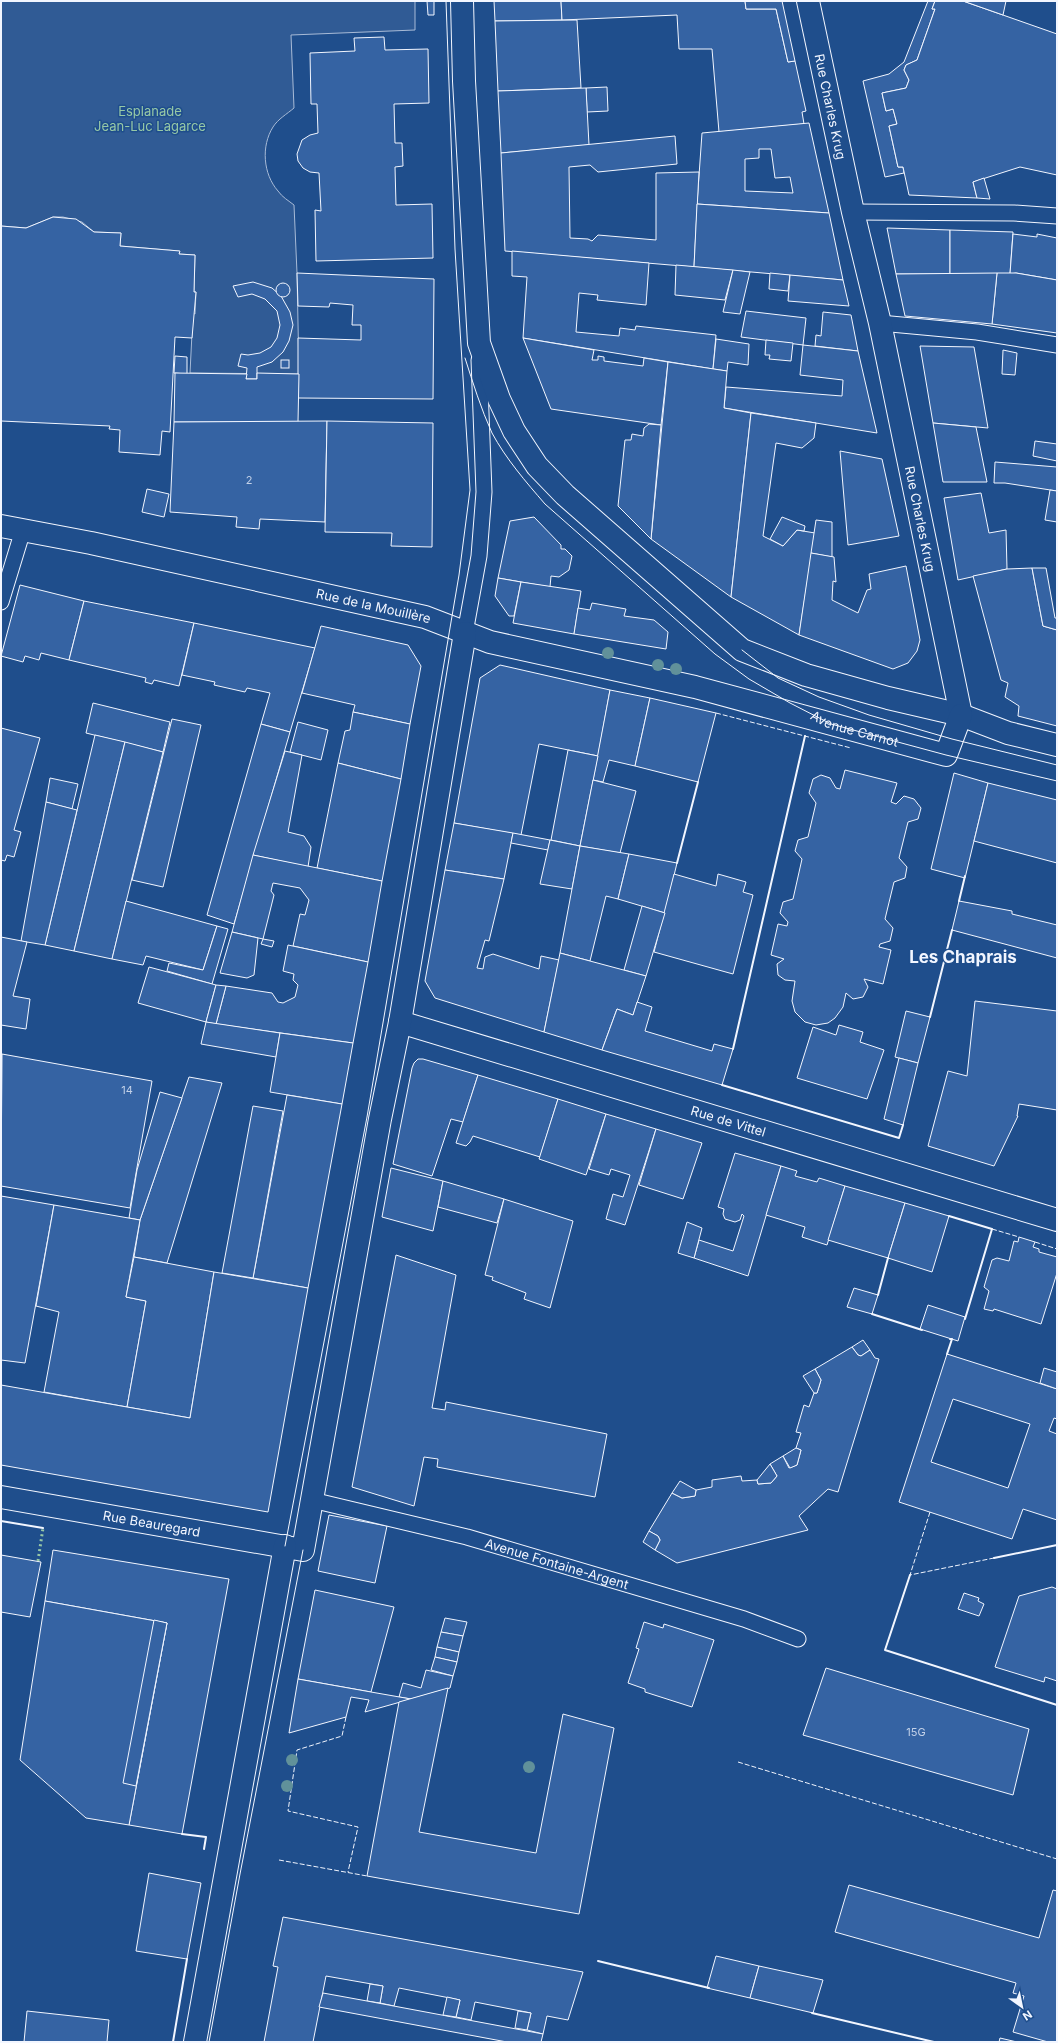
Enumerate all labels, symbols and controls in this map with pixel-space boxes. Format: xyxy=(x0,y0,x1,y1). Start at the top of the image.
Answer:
street label: Rue Charles Krug xyxy=(811,52,850,161)
park label: Esplanade Jean-Luc Lagarce xyxy=(94,103,206,134)
street label: Rue Charles Krug xyxy=(902,465,939,573)
house number: 2 xyxy=(246,473,252,487)
street label: Rue de la Mouillère xyxy=(315,585,433,627)
street label: Avenue Carnot xyxy=(808,707,900,750)
district label: Les Chaprais xyxy=(909,947,1017,967)
house number: 14 xyxy=(121,1083,133,1097)
street label: Rue de Vittel xyxy=(689,1102,768,1140)
street label: Rue Beauregard xyxy=(102,1507,202,1540)
street label: Avenue Fontaine-Argent xyxy=(483,1535,630,1592)
house number: 15G xyxy=(906,1725,926,1739)
north arrow xyxy=(1002,1987,1042,2027)
text: N xyxy=(1020,2007,1035,2024)

